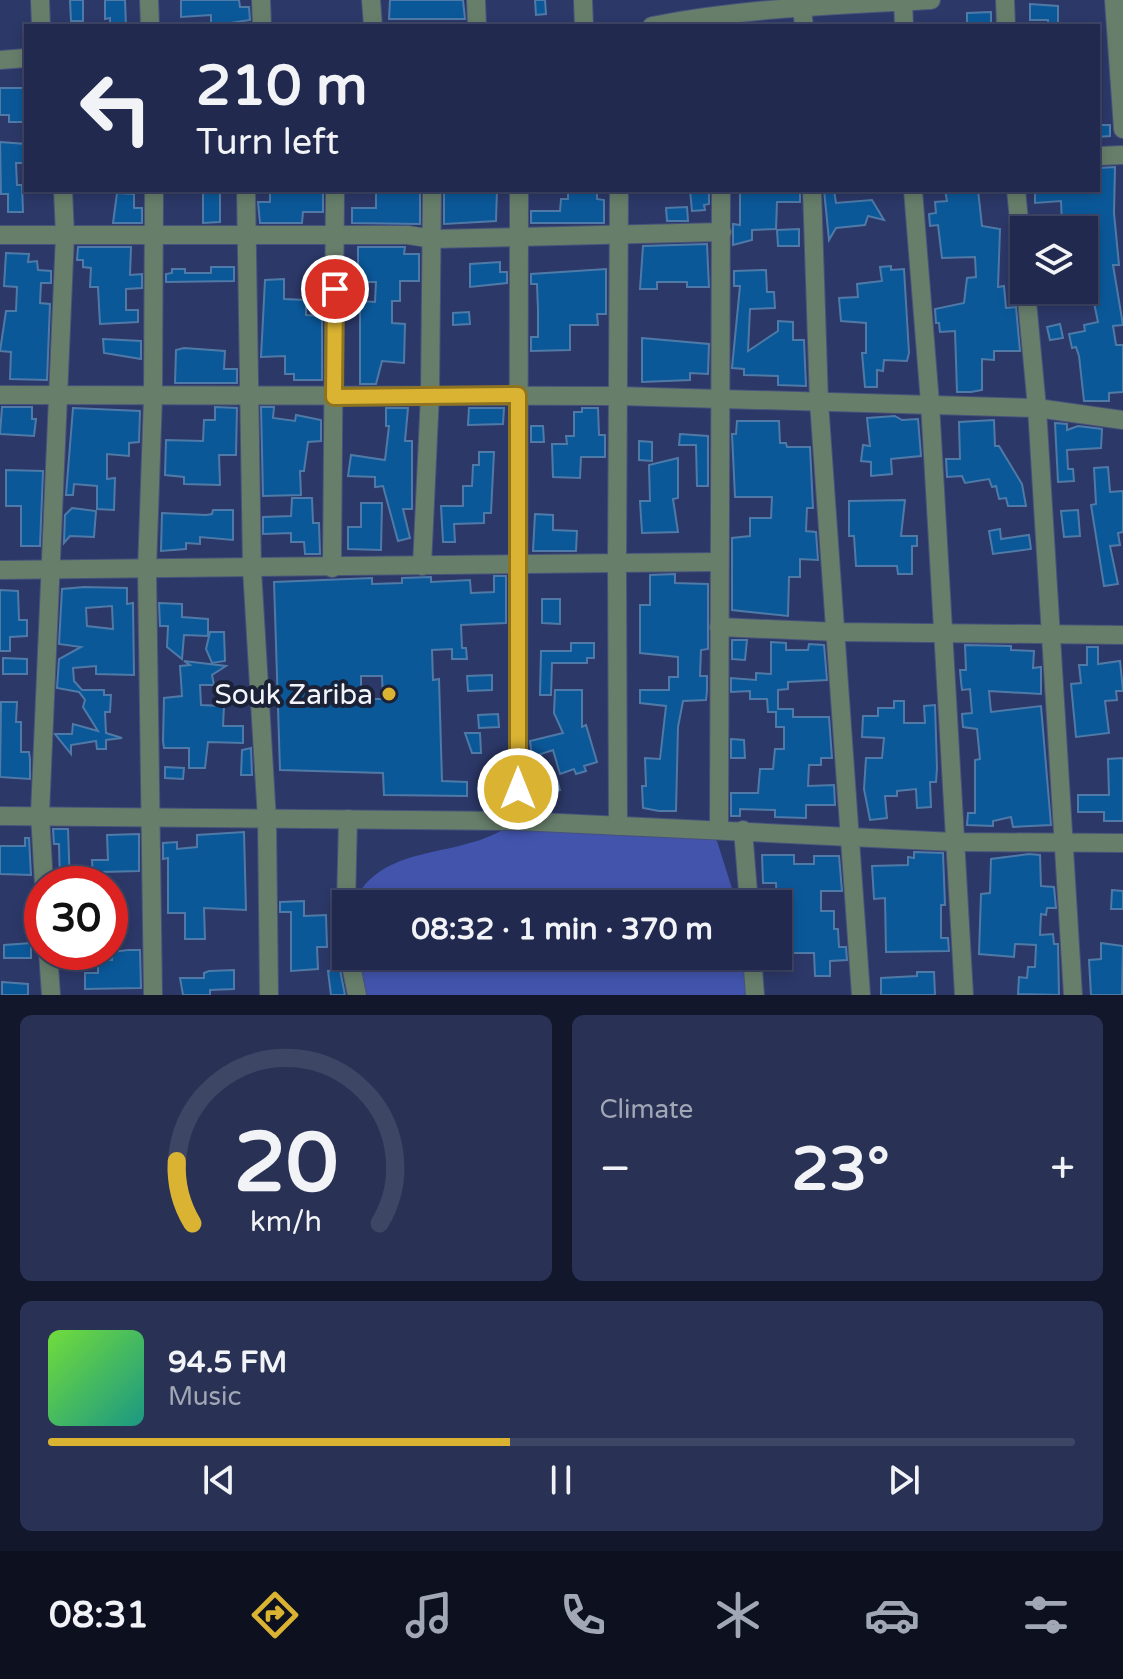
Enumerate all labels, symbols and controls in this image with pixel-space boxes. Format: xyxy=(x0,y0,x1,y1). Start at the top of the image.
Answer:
text: 210 m xyxy=(196,53,367,120)
icon: left xyxy=(64,56,168,160)
text: Turn left xyxy=(196,121,339,164)
map controls xyxy=(1010,216,1098,304)
button: layers xyxy=(1010,216,1098,304)
pin xyxy=(301,255,369,323)
icon: arrive xyxy=(313,267,357,311)
place label: Souk Zariba xyxy=(214,678,373,712)
marker: Souk Zariba xyxy=(380,685,398,703)
position arrow xyxy=(476,747,560,831)
speed limit sign: 30 xyxy=(24,866,128,970)
text: 08:32 · 1 min · 370 m xyxy=(411,911,713,948)
text: Climate xyxy=(600,1094,693,1125)
text: 20 xyxy=(234,1114,338,1214)
text: 23° xyxy=(792,1134,890,1206)
text: − xyxy=(600,1143,631,1196)
text: + xyxy=(1050,1143,1075,1196)
text: km/h xyxy=(250,1205,322,1239)
text: 94.5 FM xyxy=(168,1344,287,1381)
text: Music xyxy=(168,1381,241,1412)
icon: previous xyxy=(197,1458,241,1502)
icon: pause xyxy=(539,1458,583,1502)
icon: next xyxy=(882,1458,926,1502)
icon: directions xyxy=(247,1587,303,1643)
icon: music xyxy=(401,1587,457,1643)
icon: phone xyxy=(555,1587,611,1643)
icon: climate xyxy=(710,1587,766,1643)
icon: car xyxy=(864,1587,920,1643)
icon: filters xyxy=(1018,1587,1074,1643)
text: 08:31 xyxy=(49,1594,149,1637)

